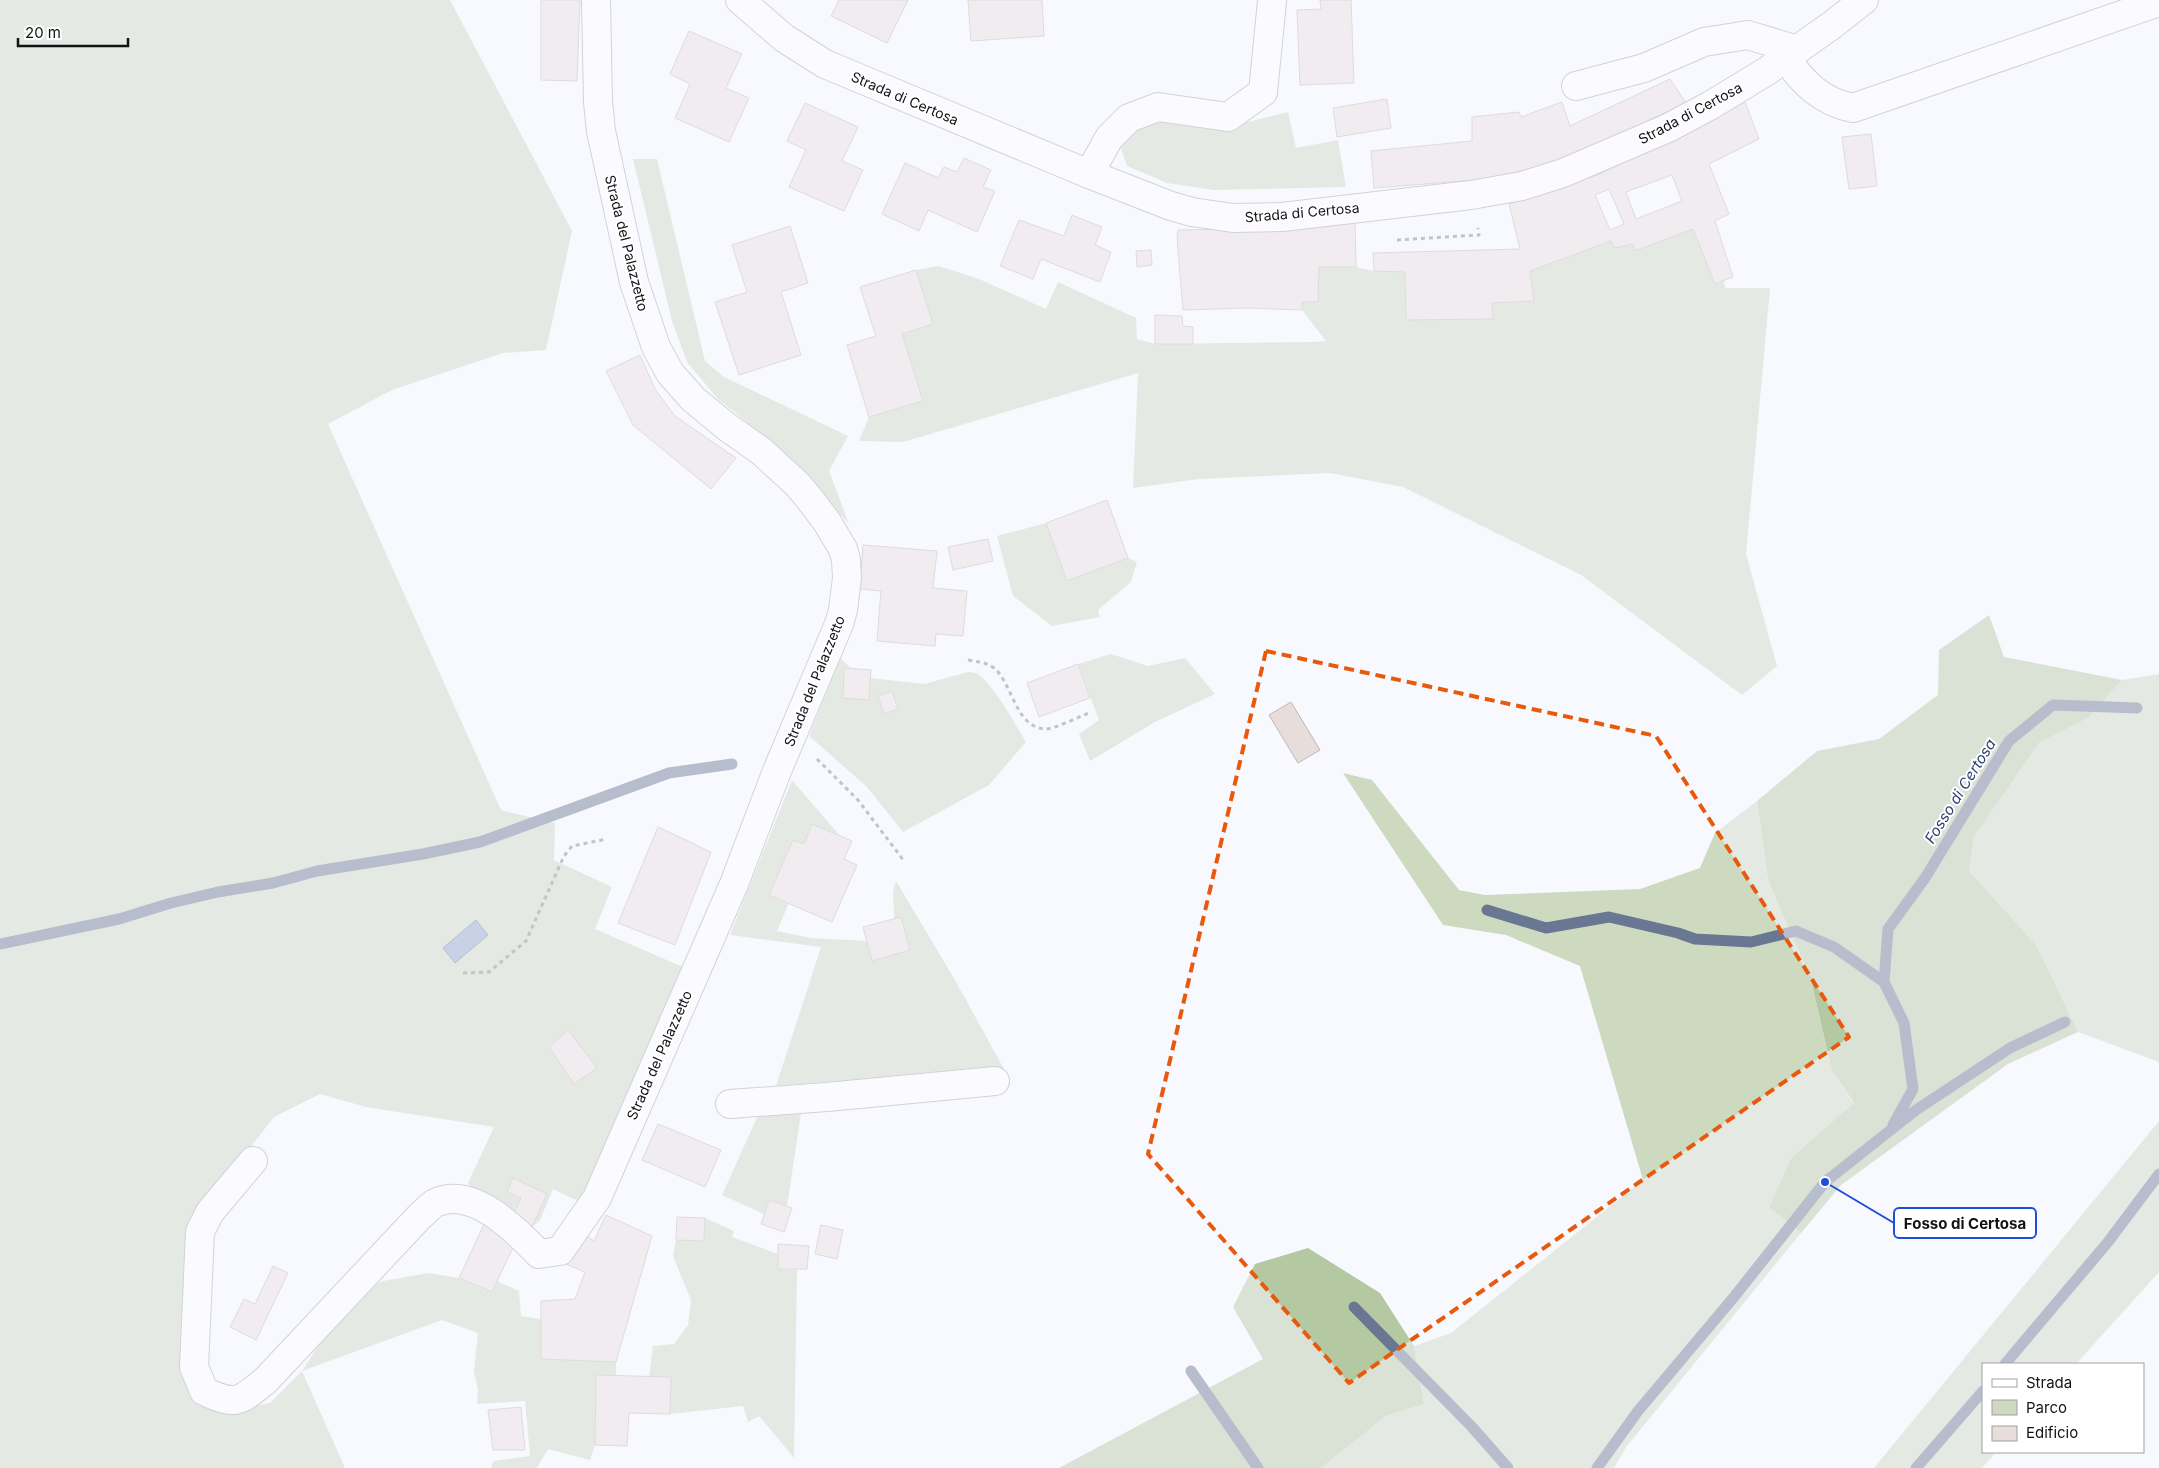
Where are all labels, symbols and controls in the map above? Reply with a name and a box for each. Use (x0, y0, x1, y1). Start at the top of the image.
scale bar (18, 15, 128, 47)
text: 20 m (25, 23, 61, 42)
street label: Strada di Certosa (849, 68, 961, 128)
street label: Strada di Certosa (1635, 79, 1745, 147)
street label: Strada del Palazzetto (602, 173, 652, 313)
street label: Strada di Certosa (1244, 199, 1360, 225)
street label: Strada del Palazzetto (780, 613, 848, 749)
water label: Fosso di Certosa (1920, 735, 2000, 847)
street label: Strada del Palazzetto (623, 988, 695, 1122)
callout: Fosso di Certosa (1894, 1208, 2036, 1238)
text: Fosso di Certosa (1904, 1214, 2026, 1233)
legend (1982, 1363, 2144, 1453)
text: Strada (2026, 1373, 2072, 1392)
text: Parco (2026, 1398, 2067, 1417)
text: Edificio (2026, 1423, 2078, 1442)

